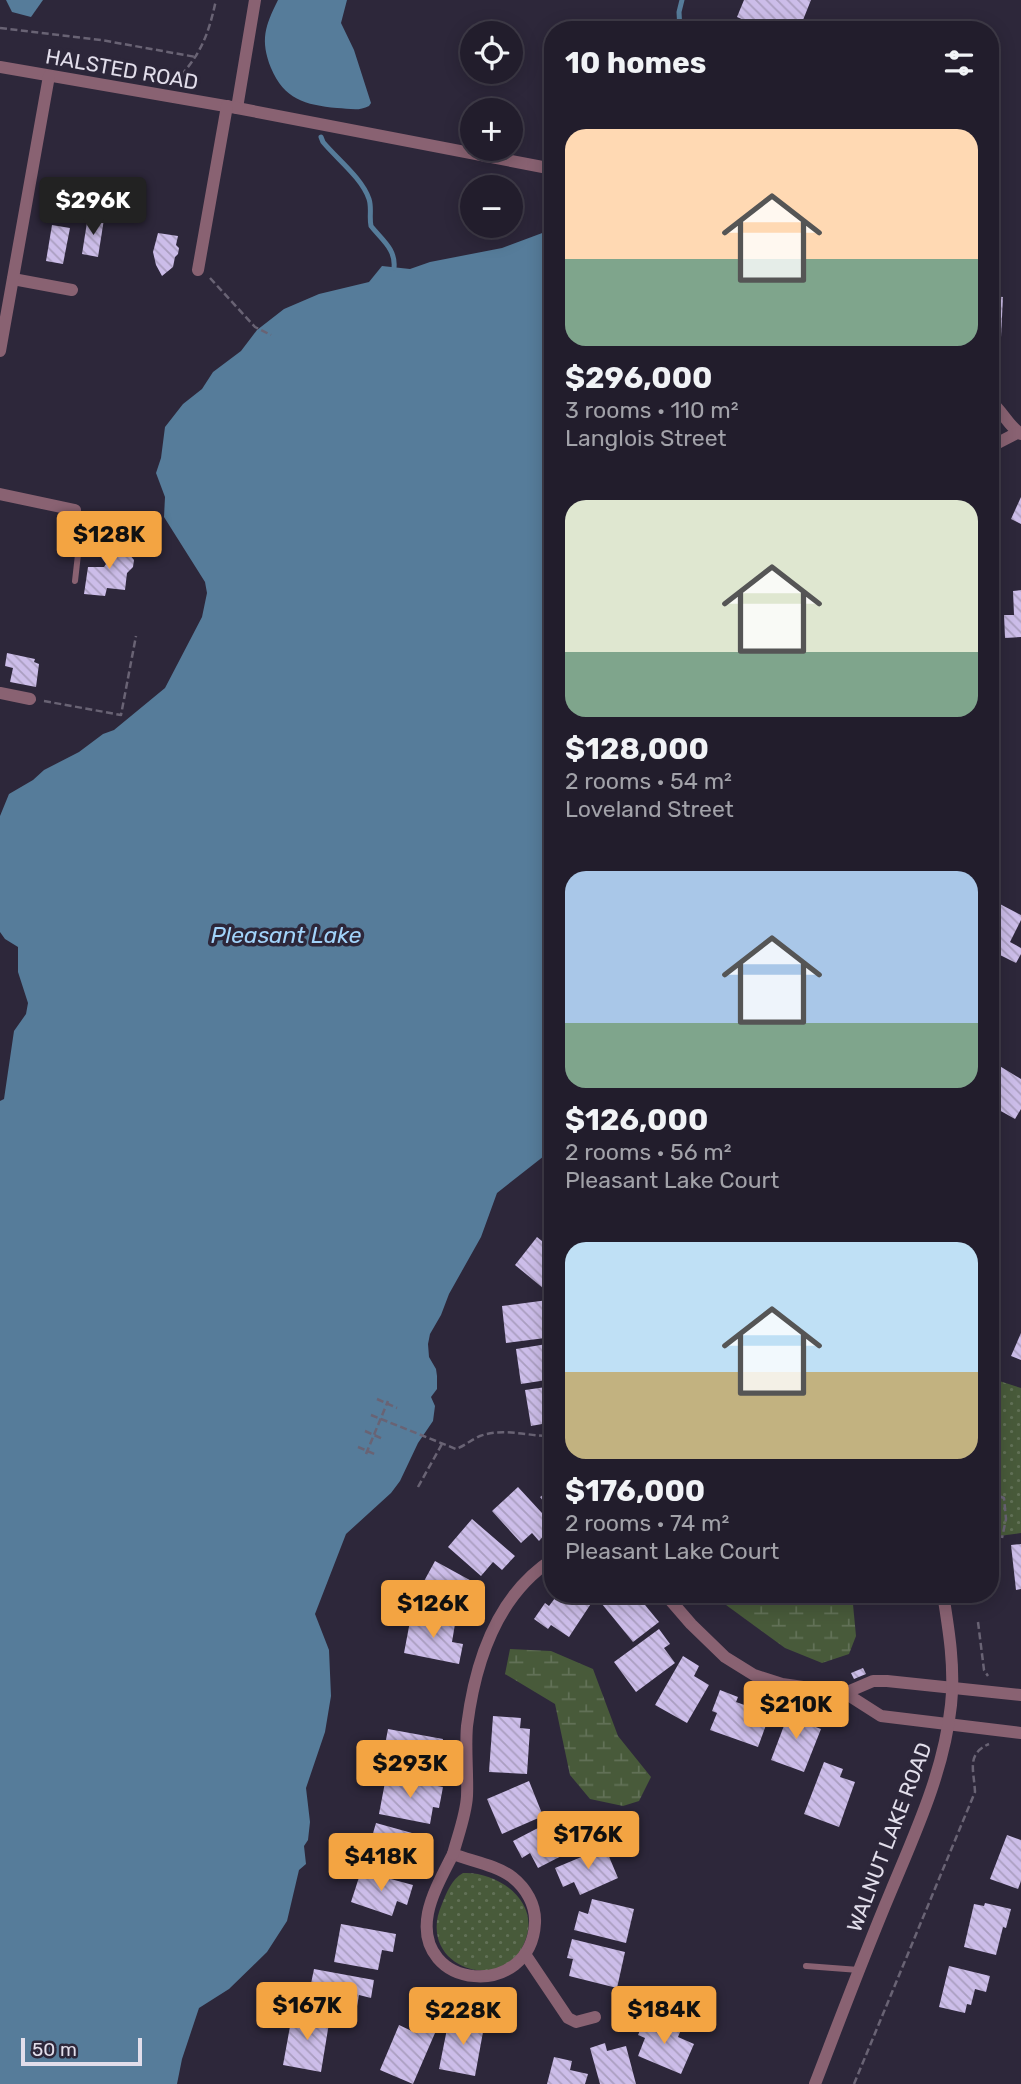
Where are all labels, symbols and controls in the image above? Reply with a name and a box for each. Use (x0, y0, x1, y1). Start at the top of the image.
map controls (460, 21, 523, 238)
button: locate (460, 21, 523, 84)
street label: HALSTED ROAD (44, 43, 200, 95)
icon: filters (940, 44, 978, 82)
text: 10 homes (565, 45, 706, 81)
button: + (460, 98, 523, 161)
button: − (460, 175, 523, 238)
icon: home (709, 175, 835, 301)
pin: $296K (44, 177, 142, 237)
text: $296K (55, 186, 131, 214)
text: $296,000 (565, 360, 713, 396)
text: 3 rooms · 110 m² (565, 396, 739, 424)
text: Langlois Street (565, 424, 727, 452)
pin: $128K (60, 512, 158, 571)
text: $128K (73, 520, 145, 548)
icon: home (709, 546, 835, 672)
text: $128,000 (565, 731, 709, 767)
text: 2 rooms · 54 m² (565, 767, 732, 795)
text: Loveland Street (565, 795, 734, 823)
icon: home (709, 917, 835, 1043)
water label: Pleasant Lake (211, 921, 361, 949)
text: $126,000 (565, 1102, 708, 1138)
text: 2 rooms · 56 m² (565, 1138, 732, 1166)
text: Pleasant Lake Court (565, 1166, 779, 1194)
icon: home (709, 1288, 835, 1414)
text: $176,000 (565, 1473, 705, 1509)
text: 2 rooms · 74 m² (565, 1509, 729, 1537)
text: Pleasant Lake Court (565, 1537, 779, 1565)
pin: $126K (384, 1580, 482, 1640)
text: $126K (397, 1589, 469, 1617)
pin: $210K (747, 1682, 845, 1741)
text: $210K (760, 1690, 832, 1718)
street label: WALNUT LAKE ROAD (841, 1739, 937, 1935)
pin: $293K (361, 1741, 459, 1800)
text: $293K (372, 1749, 448, 1777)
pin: $176K (539, 1812, 637, 1871)
text: $176K (553, 1820, 623, 1848)
pin: $418K (332, 1834, 430, 1893)
text: $418K (345, 1842, 417, 1870)
pin: $167K (258, 1982, 356, 2042)
pin: $184K (615, 1986, 713, 2046)
pin: $228K (414, 1988, 512, 2047)
text: $167K (272, 1991, 342, 2019)
text: $184K (627, 1995, 701, 2023)
text: $228K (425, 1996, 501, 2024)
scale bar (21, 2035, 142, 2067)
text: 50 m (32, 2038, 77, 2061)

